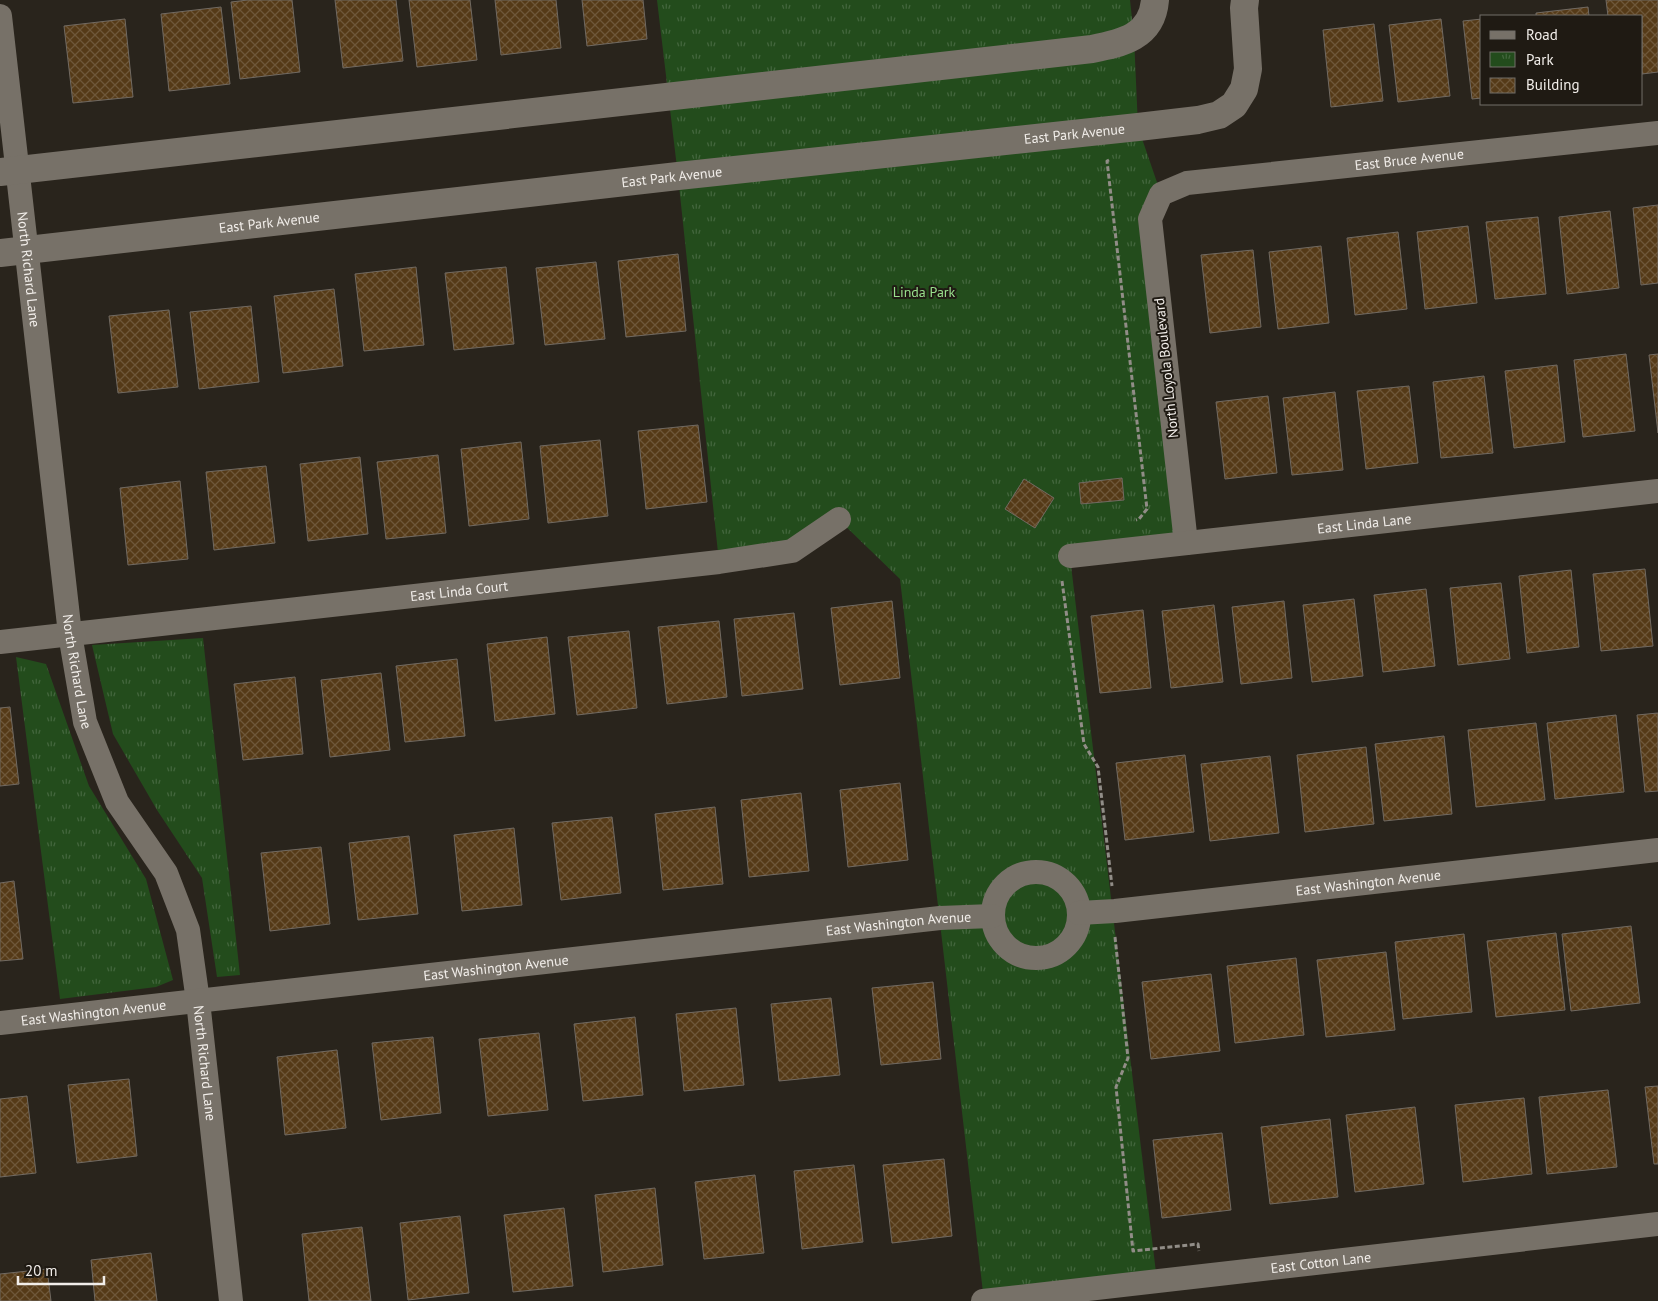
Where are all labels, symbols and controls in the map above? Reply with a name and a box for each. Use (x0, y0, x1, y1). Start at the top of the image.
legend (1480, 15, 1643, 105)
text: Road (1526, 25, 1558, 44)
text: Park (1526, 50, 1554, 69)
text: Building (1526, 75, 1580, 94)
street label: East Park Avenue (1023, 119, 1126, 148)
street label: East Bruce Avenue (1354, 145, 1465, 174)
street label: East Park Avenue (620, 162, 723, 191)
street label: East Park Avenue (218, 208, 321, 237)
street label: North Richard Lane (13, 211, 44, 328)
park label: Linda Park (893, 283, 956, 301)
street label: North Loyola Boulevard (1150, 297, 1182, 439)
street label: East Linda Lane (1316, 509, 1412, 538)
street label: East Linda Court (409, 577, 509, 605)
street label: North Richard Lane (59, 613, 96, 732)
street label: East Washington Avenue (1295, 865, 1442, 900)
street label: East Washington Avenue (825, 908, 971, 940)
street label: East Washington Avenue (422, 951, 569, 985)
street label: East Washington Avenue (20, 996, 167, 1030)
street label: North Richard Lane (190, 1004, 220, 1122)
street label: East Cotton Lane (1270, 1248, 1372, 1277)
scale bar (18, 1254, 104, 1286)
text: 20 m (25, 1261, 58, 1280)

